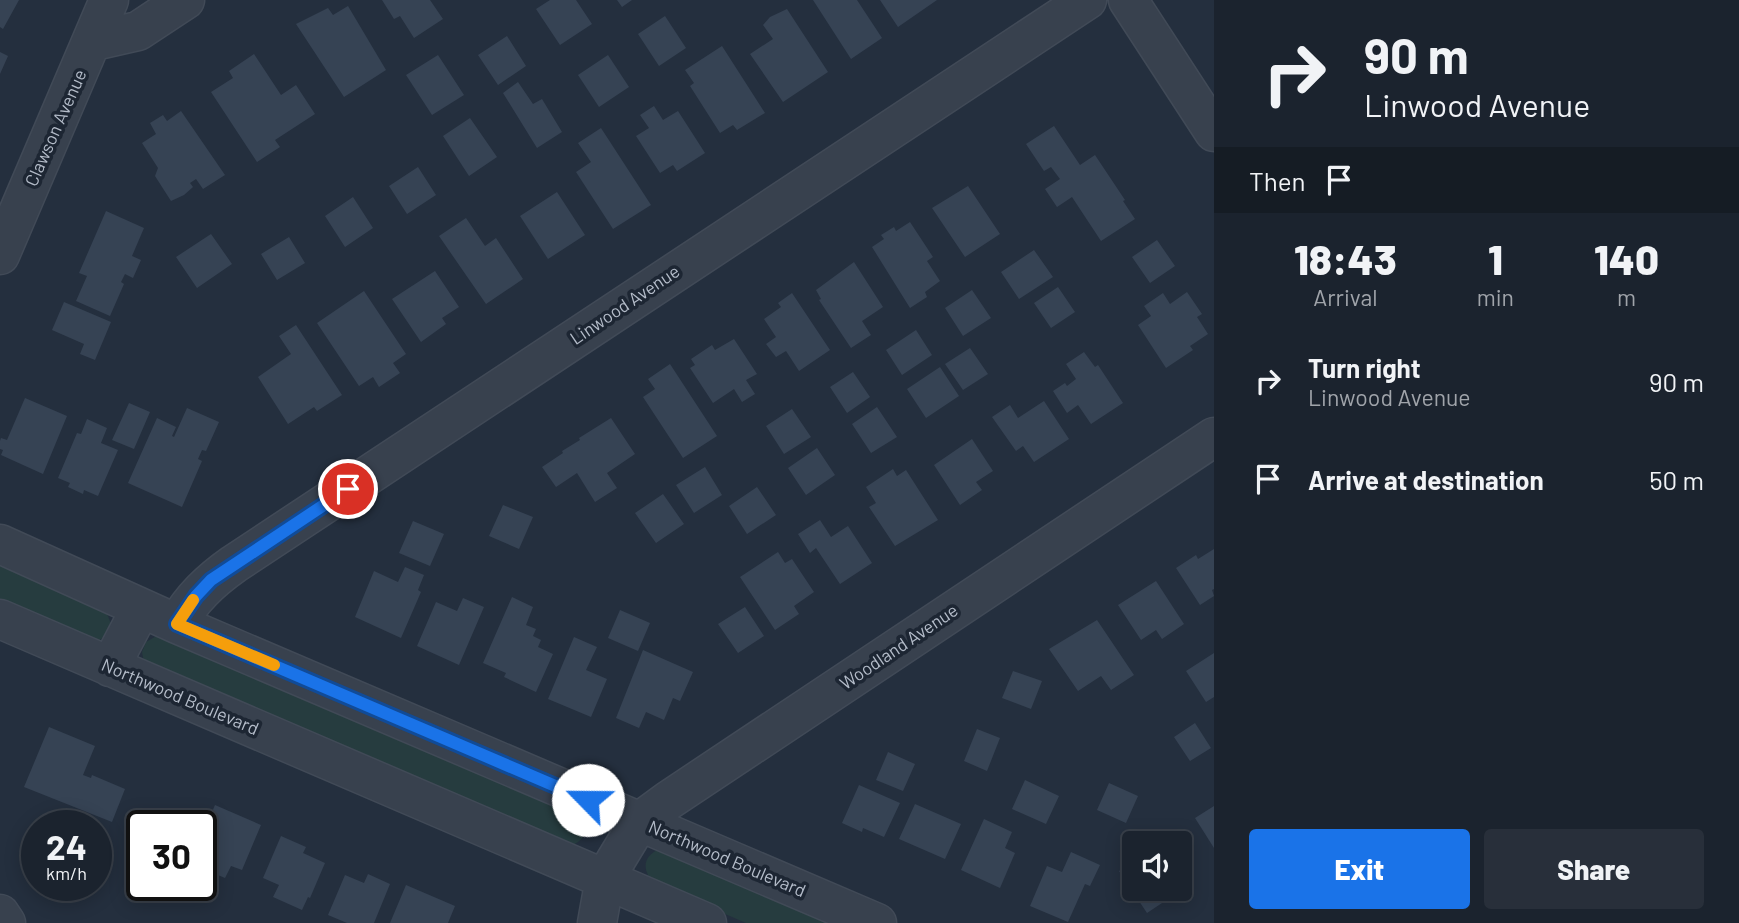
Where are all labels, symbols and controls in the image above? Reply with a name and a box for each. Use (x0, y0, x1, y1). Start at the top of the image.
text: 90 m (1364, 25, 1469, 84)
icon: right (1249, 28, 1340, 119)
street label: Clawson Avenue (20, 66, 91, 189)
text: Linwood Avenue (1364, 85, 1590, 123)
icon: arrive (1320, 161, 1358, 199)
text: Then (1249, 165, 1306, 196)
text: 18:43 (1294, 233, 1397, 283)
text: 1 (1488, 233, 1503, 283)
text: 140 (1594, 233, 1659, 283)
street label: Linwood Avenue (566, 259, 683, 349)
text: Arrival (1313, 283, 1378, 311)
text: min (1477, 283, 1514, 311)
text: m (1617, 283, 1636, 311)
text: Turn right (1308, 352, 1421, 383)
icon: right (1249, 362, 1287, 400)
text: 90 m (1649, 366, 1704, 397)
text: Linwood Avenue (1308, 383, 1471, 411)
pin (318, 459, 378, 519)
icon: arrive (1249, 460, 1287, 498)
text: Arrive at destination (1308, 464, 1544, 495)
text: 50 m (1649, 464, 1704, 495)
icon: arrive (329, 470, 367, 508)
street label: Woodland Avenue (835, 598, 962, 694)
street label: Northwood Boulevard (98, 653, 262, 739)
position arrow (551, 763, 625, 837)
speed limit sign: 30 (126, 810, 217, 901)
street label: Northwood Boulevard (645, 815, 809, 901)
text: 24 (46, 825, 87, 867)
button: Exit (1249, 829, 1470, 909)
button: Share (1484, 829, 1704, 909)
map controls (1122, 831, 1192, 901)
button: sound (1122, 831, 1192, 901)
text: km/h (46, 862, 87, 884)

